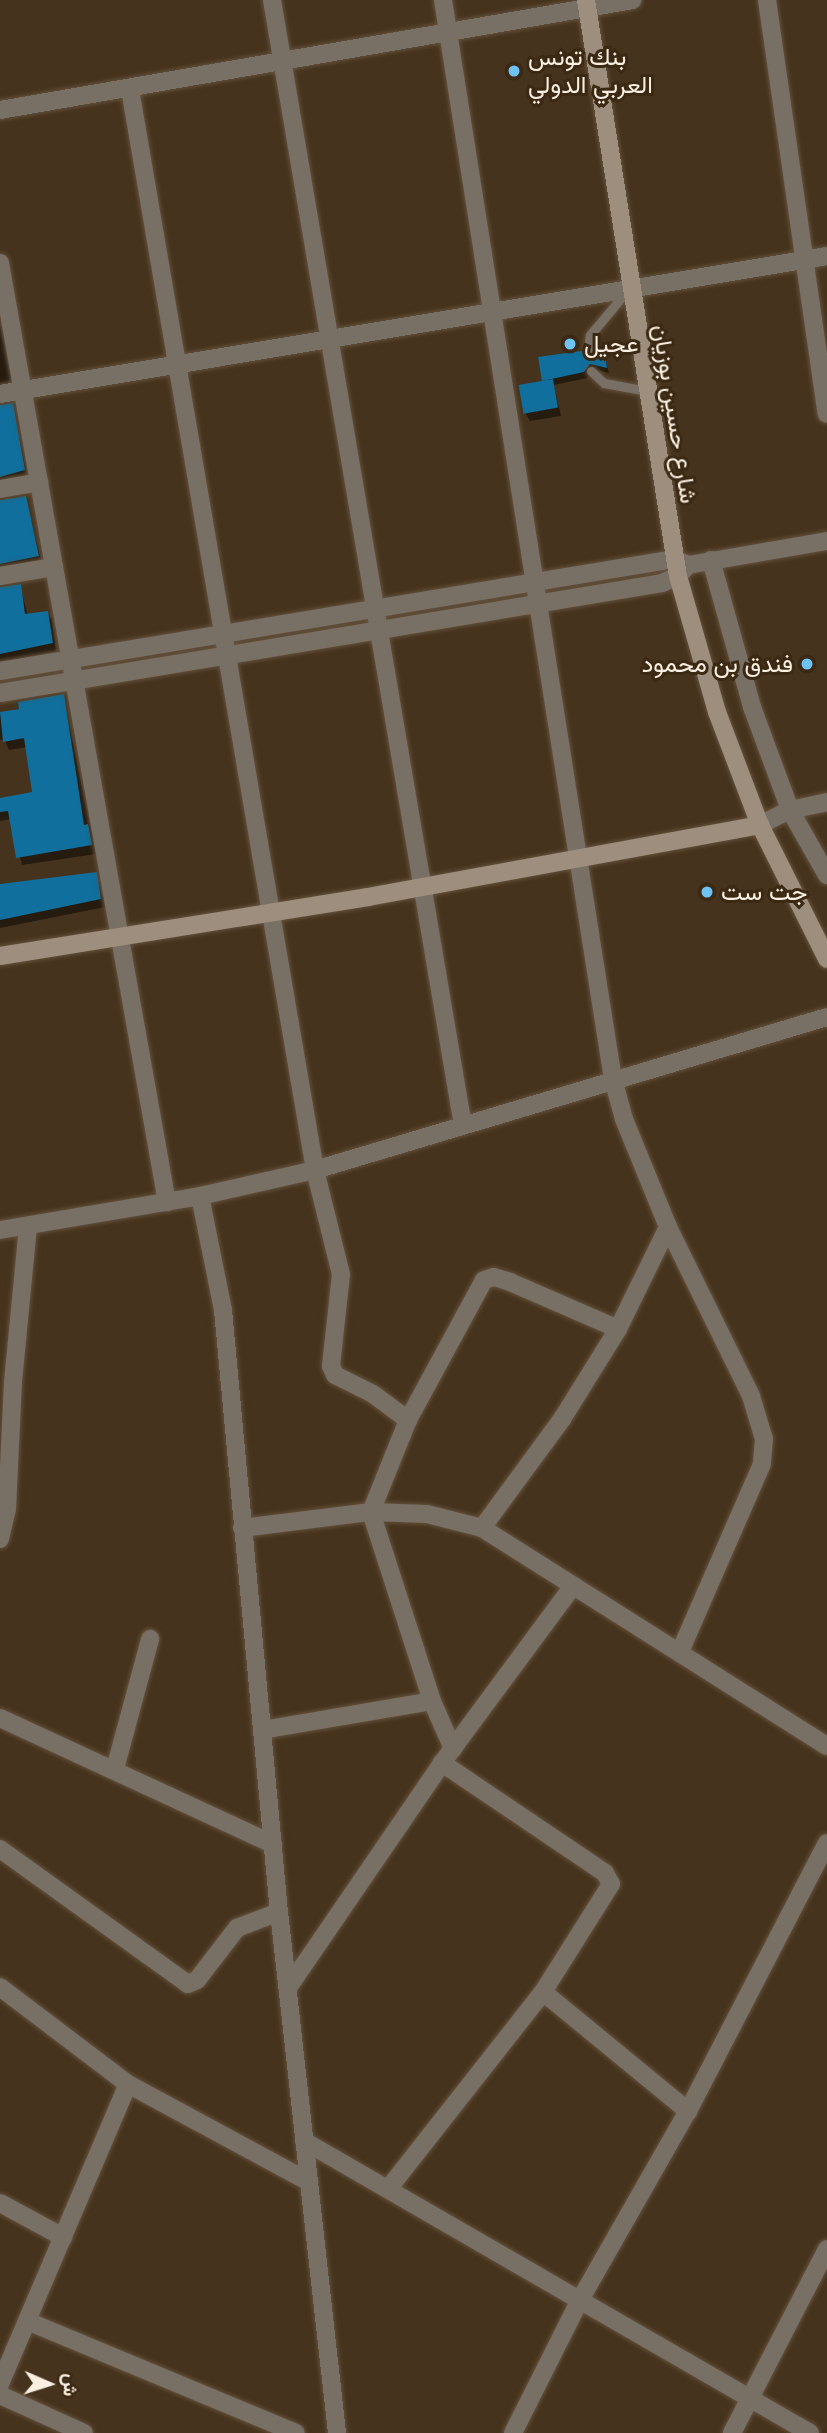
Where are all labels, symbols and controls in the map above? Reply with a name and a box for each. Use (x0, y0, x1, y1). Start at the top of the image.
place label: بنك تونس العربي الدولي (528, 43, 653, 99)
marker: بنك تونس العربي الدولي (506, 63, 522, 79)
street label: شارع حسين بوزيان (647, 322, 703, 506)
place label: عجيل (584, 330, 638, 358)
marker: عجيل (562, 336, 578, 352)
place label: فندق بن محمود (642, 650, 793, 678)
marker: فندق بن محمود (799, 656, 815, 672)
place label: جت ست (721, 878, 807, 906)
marker: جت ست (699, 884, 715, 900)
north arrow (14, 2349, 84, 2419)
text: ش (59, 2373, 82, 2397)

